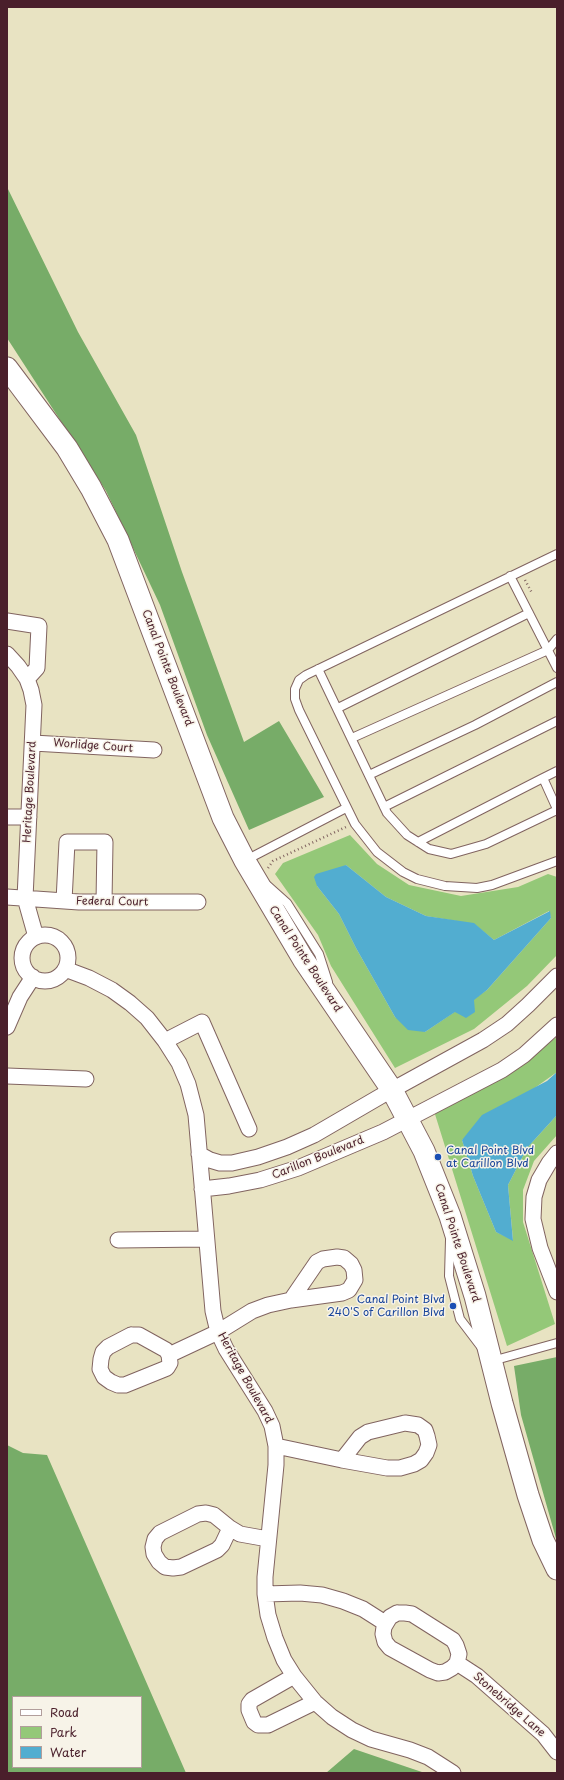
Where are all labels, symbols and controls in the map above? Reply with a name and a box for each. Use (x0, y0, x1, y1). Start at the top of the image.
street label: Canal Pointe Boulevard (139, 608, 195, 728)
street label: Worlidge Court (53, 737, 133, 755)
street label: Heritage Boulevard (21, 741, 39, 843)
street label: Federal Court (76, 895, 148, 909)
street label: Canal Pointe Boulevard (266, 903, 344, 1015)
street label: Carillon Boulevard (270, 1134, 366, 1182)
place label: Canal Point Blvd at Carillon Blvd (446, 1144, 534, 1170)
marker: Canal Point Blvd at Carillon Blvd (433, 1152, 443, 1162)
street label: Canal Pointe Boulevard (432, 1182, 482, 1304)
place label: Canal Point Blvd 240'S of Carillon Blvd (327, 1293, 445, 1319)
marker: Canal Point Blvd 240'S of Carillon Blvd (448, 1301, 458, 1311)
street label: Heritage Boulevard (215, 1330, 275, 1426)
street label: Stonebridge Lane (470, 1670, 548, 1740)
legend (12, 1696, 142, 1768)
text: Road (50, 1703, 79, 1721)
text: Park (50, 1723, 77, 1741)
text: Water (50, 1743, 86, 1761)

